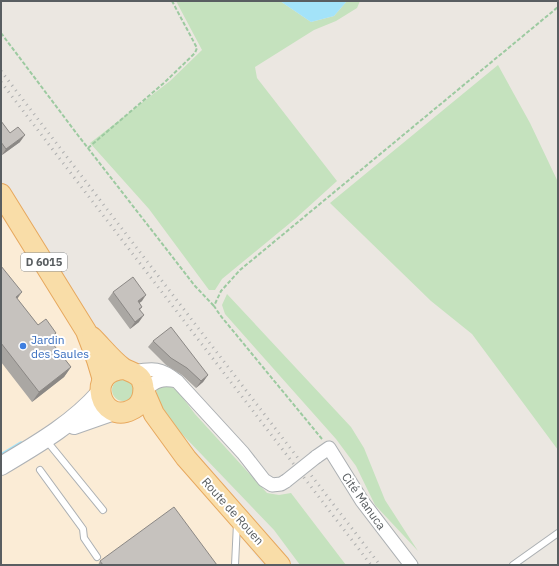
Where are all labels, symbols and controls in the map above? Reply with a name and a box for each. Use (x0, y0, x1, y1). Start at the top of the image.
road number: D 6015 (21, 253, 67, 271)
place label: Jardin des Saules (31, 332, 89, 361)
marker: Jardin des Saules (18, 341, 28, 351)
street label: Cité Manuca (339, 470, 389, 533)
street label: Route de Rouen (199, 474, 267, 548)

